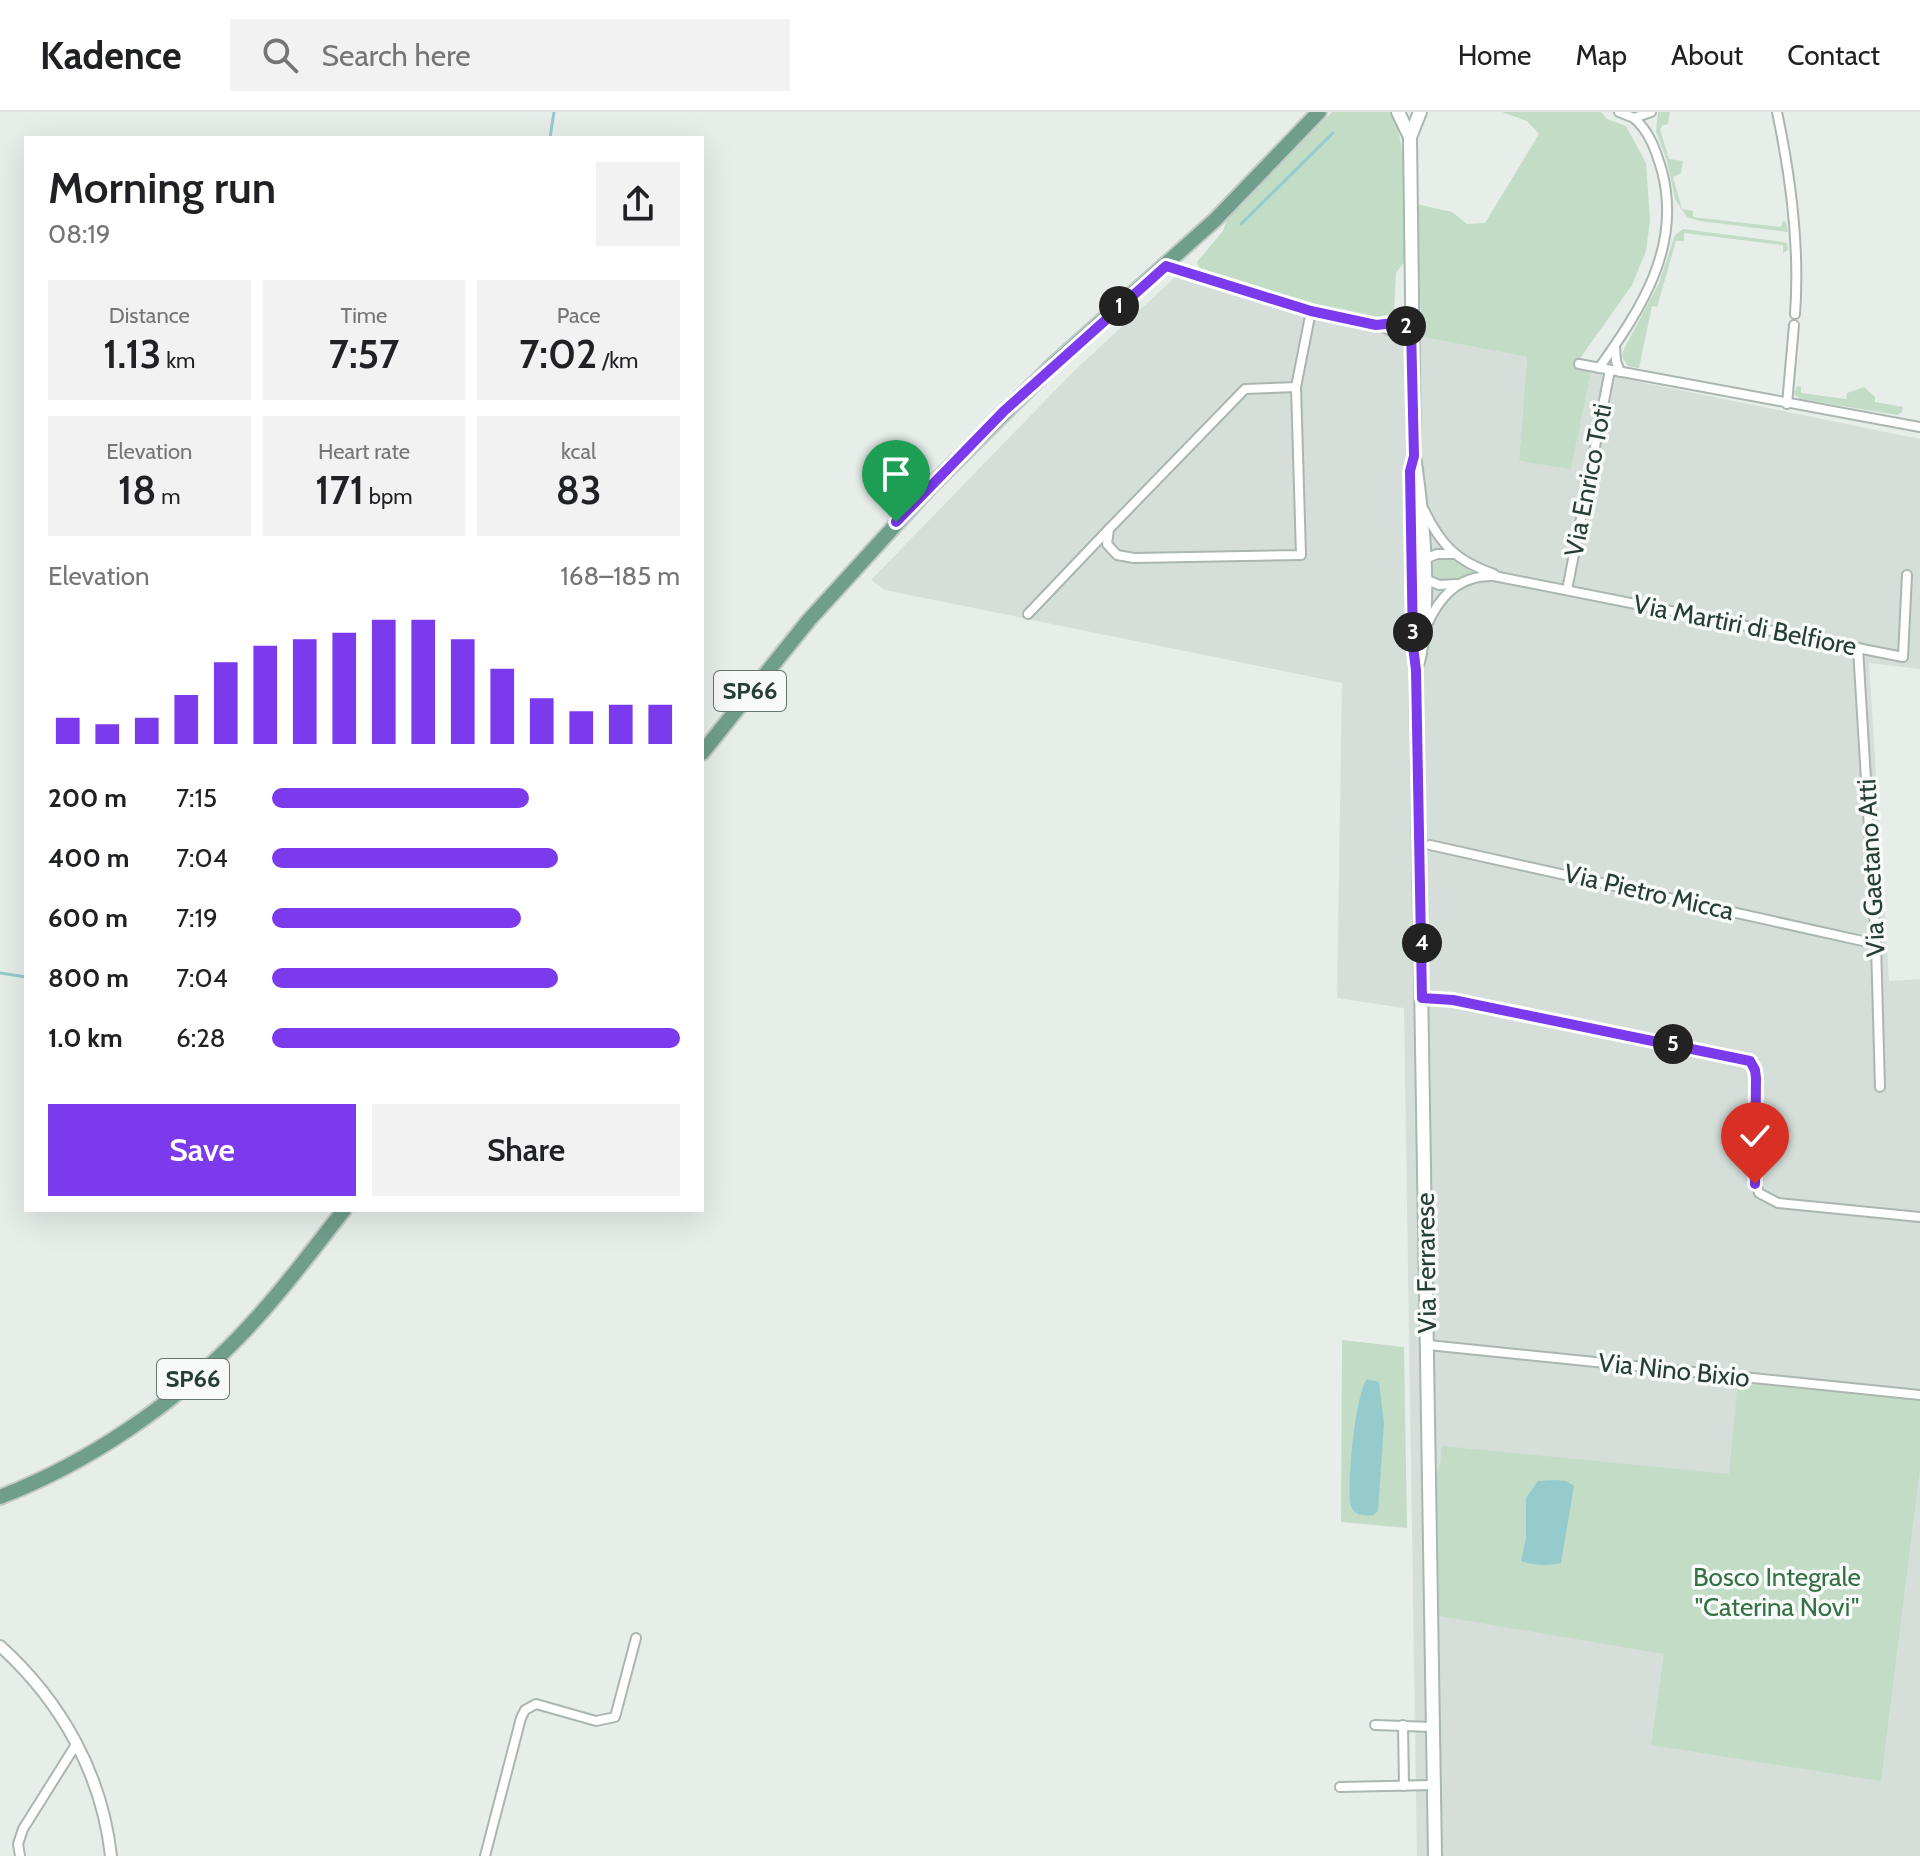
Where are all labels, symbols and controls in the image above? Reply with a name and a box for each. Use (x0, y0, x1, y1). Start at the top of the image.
search box (230, 19, 790, 91)
text: Kadence (40, 32, 182, 79)
icon: search (258, 33, 302, 77)
text: Search here (322, 37, 471, 74)
text: Home (1458, 38, 1531, 72)
text: Map (1575, 38, 1627, 72)
text: About (1671, 38, 1743, 72)
text: Contact (1787, 38, 1880, 72)
text: Morning run (48, 161, 276, 214)
button: share (596, 162, 680, 246)
text: 08:19 (48, 218, 111, 250)
pin: 1 (1099, 286, 1139, 326)
text: 1 (1115, 292, 1123, 319)
text: Distance (109, 302, 190, 329)
text: Time (341, 302, 387, 329)
text: Pace (557, 302, 601, 329)
pin: 2 (1386, 306, 1426, 346)
text: 2 (1400, 312, 1412, 339)
text: 1.13 (103, 329, 161, 378)
text: 7:57 (329, 329, 399, 378)
text: 7:02 (519, 329, 597, 378)
text: km (161, 347, 195, 374)
text: /km (597, 347, 638, 374)
street label: Via Enrico Toti (1557, 401, 1619, 559)
text: Elevation (106, 438, 192, 465)
text: Heart rate (318, 438, 410, 465)
text: kcal (561, 438, 596, 465)
pin (862, 440, 930, 522)
icon: arrive (874, 452, 918, 496)
text: 18 (118, 465, 156, 514)
text: 171 (315, 465, 364, 514)
text: 83 (556, 465, 602, 514)
text: m (156, 483, 181, 510)
text: bpm (364, 483, 413, 510)
text: Elevation (48, 560, 150, 592)
text: 168–185 m (560, 560, 680, 592)
street label: Via Martiri di Belfiore (1631, 588, 1859, 662)
pin: 3 (1393, 612, 1433, 652)
text: 3 (1407, 618, 1419, 645)
road number: SP66 (714, 671, 786, 711)
street label: Via Gaetano Atti (1850, 778, 1892, 958)
text: 200 m (48, 782, 127, 814)
text: 7:15 (176, 782, 217, 814)
text: 400 m (48, 842, 129, 874)
text: 7:04 (176, 842, 228, 874)
street label: Via Pietro Micca (1561, 857, 1738, 927)
text: 600 m (48, 902, 128, 934)
text: 7:19 (176, 902, 218, 934)
pin: 4 (1402, 923, 1442, 963)
text: 4 (1415, 929, 1429, 956)
text: 800 m (48, 962, 129, 994)
text: 7:04 (176, 962, 228, 994)
text: 1.0 km (48, 1022, 123, 1054)
text: 6:28 (176, 1022, 226, 1054)
pin: 5 (1653, 1024, 1693, 1064)
text: 5 (1667, 1030, 1679, 1057)
pin (1721, 1102, 1789, 1184)
button: Save (48, 1104, 356, 1196)
button: Share (372, 1104, 680, 1196)
icon: check (1733, 1114, 1777, 1158)
street label: Via Ferrarese (1409, 1192, 1443, 1334)
street label: Via Nino Bixio (1597, 1346, 1751, 1394)
road number: SP66 (157, 1359, 229, 1399)
park label: Bosco Integrale "Caterina Novi" (1693, 1561, 1861, 1623)

